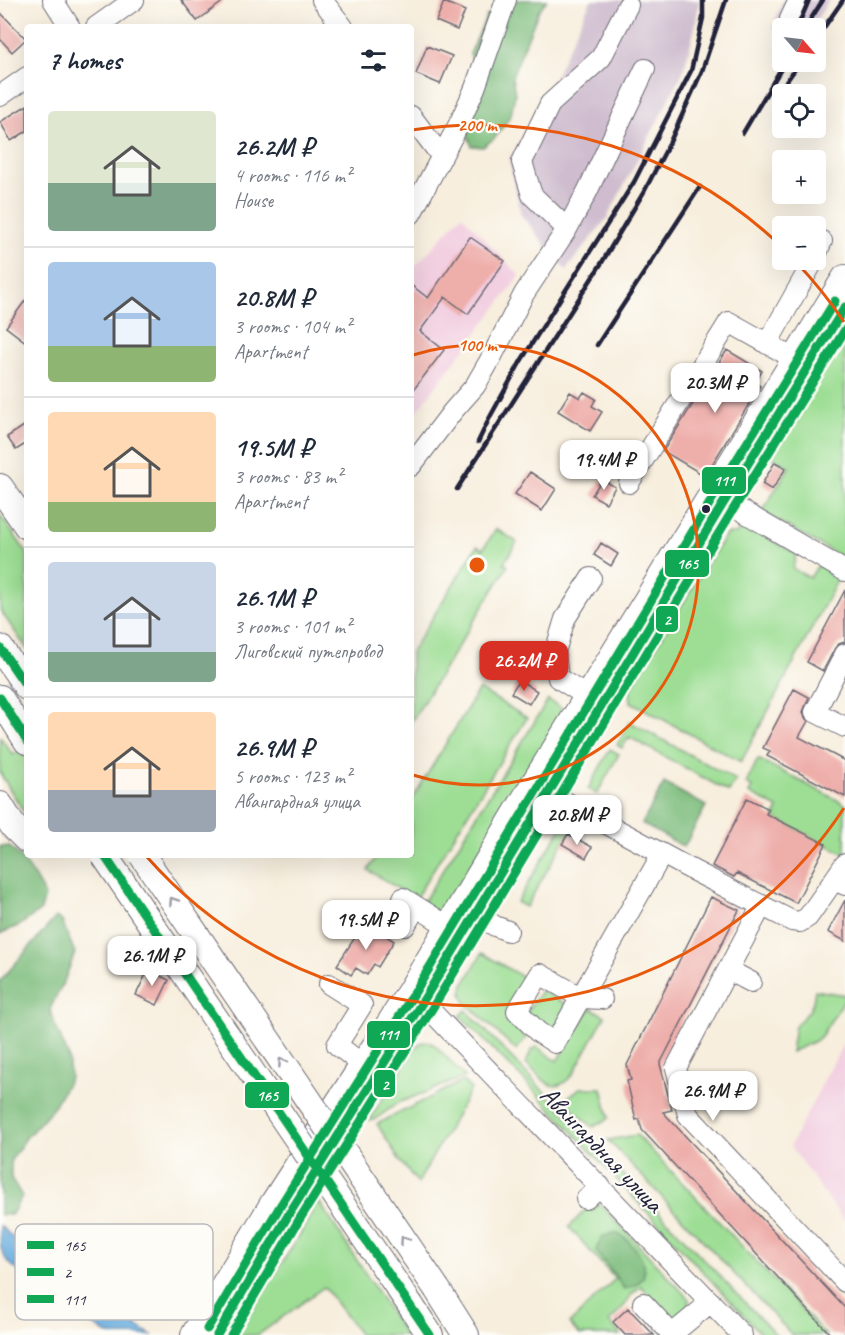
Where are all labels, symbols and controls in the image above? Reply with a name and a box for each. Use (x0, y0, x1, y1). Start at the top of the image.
north arrow (772, 18, 826, 72)
map controls (772, 18, 826, 270)
text: 7 homes (48, 44, 121, 77)
icon: filters (357, 44, 390, 77)
button: locate (772, 84, 826, 138)
text: 200 m (458, 114, 498, 136)
text: 26.2M ₽ (234, 130, 313, 163)
icon: home (96, 135, 168, 207)
button: + (772, 150, 826, 204)
text: 4 rooms · 116 m² (234, 163, 351, 188)
text: House (234, 188, 273, 213)
button: − (772, 216, 826, 270)
text: 20.8M ₽ (234, 281, 313, 314)
icon: home (96, 286, 168, 358)
text: 3 rooms · 104 m² (234, 314, 351, 339)
text: 100 m (458, 334, 498, 356)
text: Apartment (234, 339, 307, 364)
pin: 20.3M ₽ (660, 363, 770, 414)
text: 20.3M ₽ (685, 370, 745, 395)
text: 19.5M ₽ (234, 431, 312, 464)
icon: home (96, 436, 168, 508)
pin: 19.4M ₽ (549, 440, 659, 491)
text: 19.4M ₽ (574, 447, 634, 472)
text: 3 rooms · 83 m² (234, 464, 342, 489)
line badge: 111 (701, 466, 747, 495)
text: 111 (713, 471, 737, 491)
text: Apartment (234, 489, 307, 514)
unlabelled marker (700, 503, 712, 515)
line badge: 165 (664, 549, 710, 578)
text: 165 (676, 554, 700, 574)
centre of rings (467, 555, 487, 575)
text: 26.1M ₽ (234, 581, 313, 614)
icon: home (96, 586, 168, 658)
line badge: 2 (655, 605, 679, 633)
text: 2 (663, 610, 672, 630)
text: 3 rooms · 101 m² (234, 614, 351, 639)
text: Лиговский путепровод (234, 639, 381, 664)
pin: 26.2M ₽ (469, 641, 579, 692)
text: 26.2M ₽ (493, 648, 555, 673)
text: 26.9M ₽ (234, 731, 313, 764)
icon: home (96, 736, 168, 808)
text: 5 rooms · 123 m² (234, 764, 351, 789)
text: Авангардная улица (234, 789, 360, 814)
pin: 20.8M ₽ (522, 795, 632, 846)
text: 20.8M ₽ (547, 802, 607, 827)
one-way arrow (169, 896, 180, 907)
pin: 19.5M ₽ (311, 900, 421, 951)
text: 19.5M ₽ (336, 907, 396, 932)
pin: 26.1M ₽ (97, 936, 207, 987)
text: 26.1M ₽ (121, 943, 183, 968)
line badge: 111 (366, 1020, 411, 1049)
text: 111 (377, 1025, 401, 1045)
one-way arrow (278, 1058, 290, 1068)
line badge: 2 (373, 1069, 396, 1098)
pin: 26.9M ₽ (658, 1071, 768, 1122)
text: 2 (381, 1075, 390, 1095)
text: 26.9M ₽ (683, 1078, 743, 1103)
street label: Авангардная улица (533, 1079, 672, 1221)
line badge: 165 (244, 1081, 290, 1109)
text: 165 (256, 1086, 280, 1106)
legend (15, 1224, 213, 1320)
text: 165 (64, 1236, 86, 1256)
one-way arrow (400, 1236, 411, 1247)
text: 2 (64, 1263, 73, 1283)
text: 111 (64, 1290, 86, 1310)

